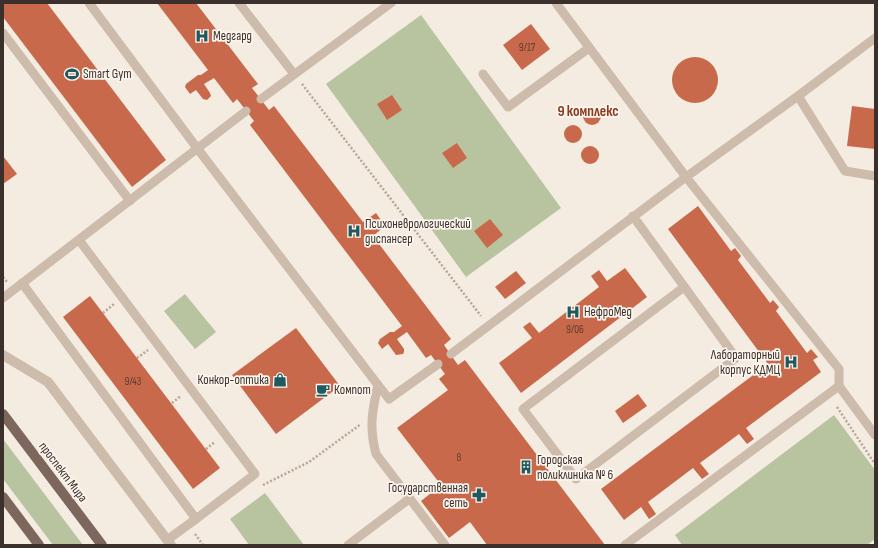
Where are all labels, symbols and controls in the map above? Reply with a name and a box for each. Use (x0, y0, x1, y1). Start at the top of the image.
hospital icon: Медгард (194, 28, 210, 44)
place label: Медгард (213, 28, 252, 44)
house number: 9/17 (519, 41, 536, 54)
sports icon: Smart Gym (64, 66, 80, 82)
place label: Smart Gym (83, 66, 132, 82)
district label: 9 комплекс (557, 102, 619, 121)
place label: Психоневрологический диспансер (365, 216, 471, 247)
hospital icon: Психоневрологический диспансер (346, 223, 362, 239)
hospital icon: НефроМед (565, 304, 581, 320)
place label: НефроМед (584, 304, 632, 320)
house number: 9/06 (566, 323, 584, 336)
place label: Лабораторный корпус КДМЦ (710, 347, 780, 378)
hospital icon: Лабораторный корпус КДМЦ (783, 354, 799, 370)
place label: Конкор-оптика (198, 372, 269, 388)
shop icon: Конкор-оптика (272, 372, 288, 388)
house number: 9/43 (125, 375, 142, 388)
cafe icon: Компот (315, 382, 331, 398)
place label: Компот (334, 382, 371, 398)
street label: проспект Мира (35, 439, 91, 505)
house number: 8 (457, 451, 462, 464)
place label: Городская поликлиника № 6 (537, 452, 613, 483)
building icon: Городская поликлиника № 6 (518, 459, 534, 475)
place label: Государственная сеть (388, 480, 468, 511)
pharmacy icon: Государственная сеть (471, 487, 487, 503)

